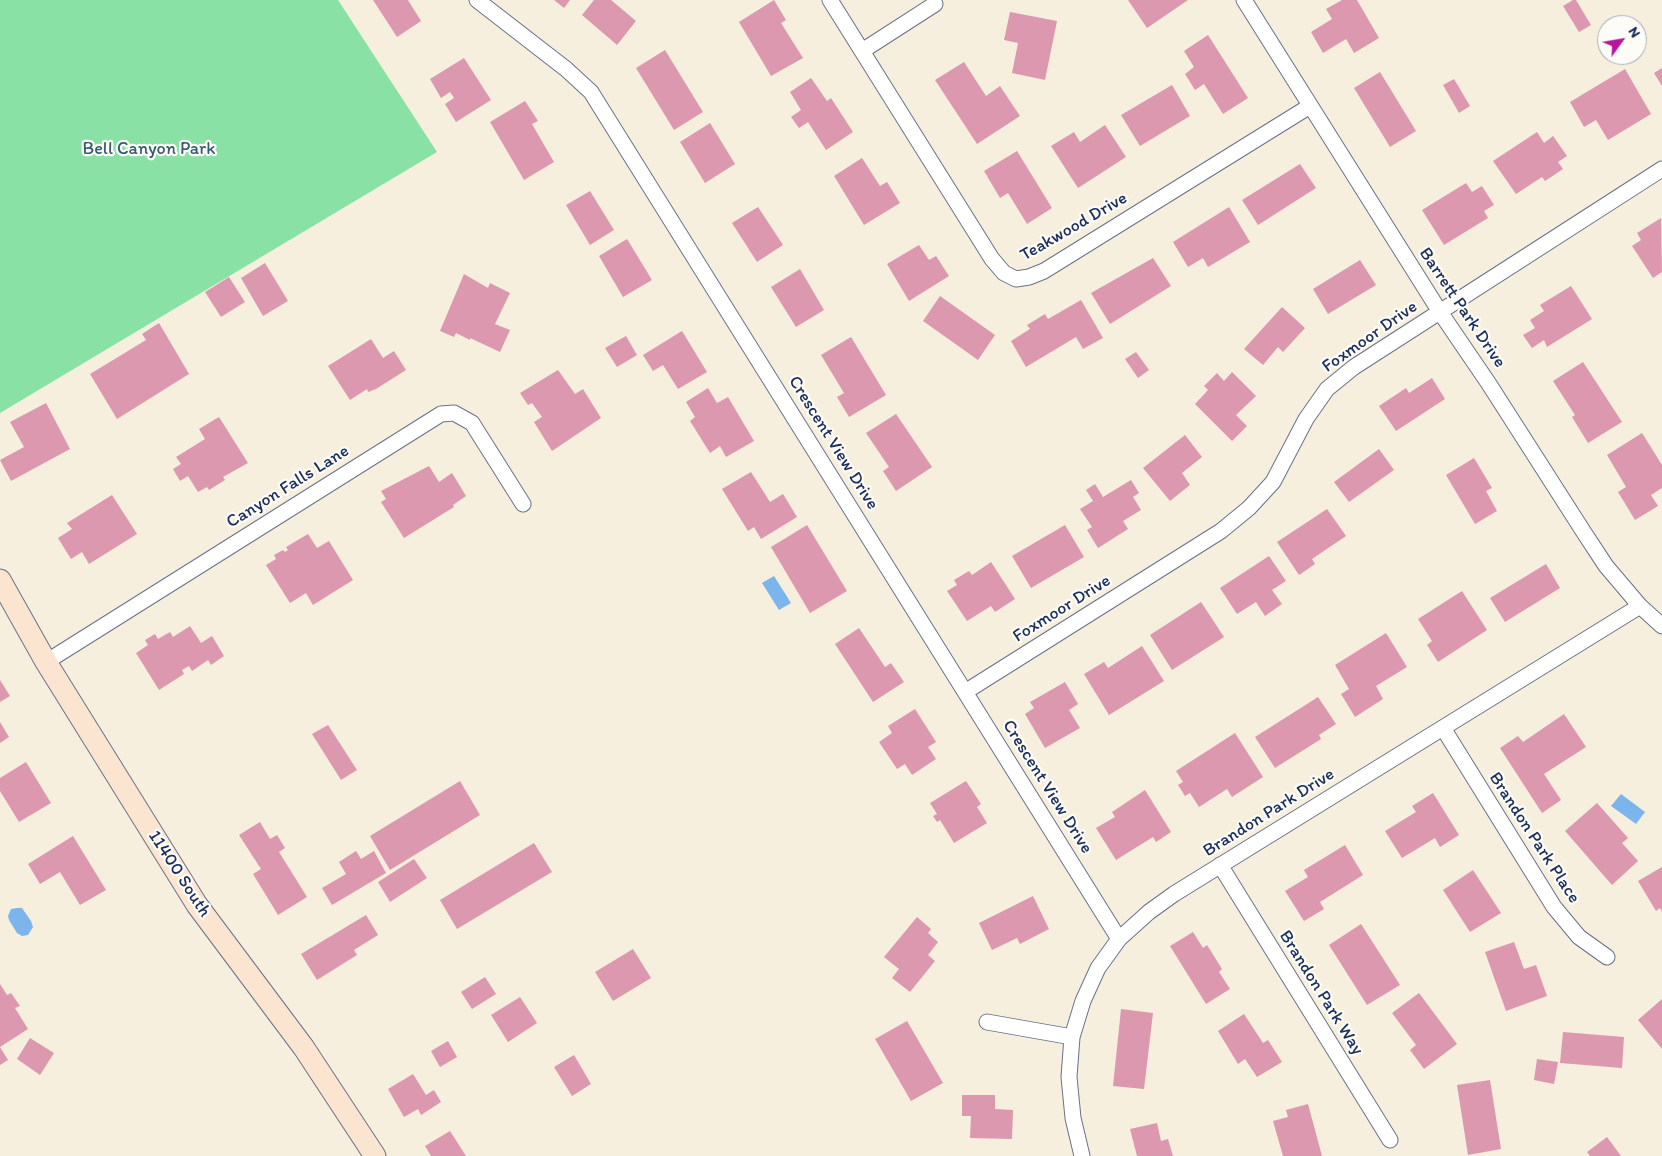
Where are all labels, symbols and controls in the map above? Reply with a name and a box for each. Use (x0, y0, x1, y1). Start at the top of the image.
north arrow (1597, 15, 1647, 65)
text: N (1625, 24, 1644, 41)
park label: Bell Canyon Park (83, 138, 215, 160)
street label: Teakwood Drive (1017, 188, 1131, 266)
street label: Barrett Park Drive (1414, 244, 1510, 372)
street label: Foxmoor Drive (1318, 296, 1422, 378)
street label: Crescent View Drive (783, 372, 883, 514)
street label: Canyon Falls Lane (223, 441, 353, 533)
street label: Foxmoor Drive (1009, 570, 1115, 648)
street label: Crescent View Drive (997, 716, 1097, 858)
street label: Brandon Park Drive (1199, 764, 1339, 862)
street label: Brandon Park Place (1484, 768, 1584, 908)
street label: 11400 South (143, 827, 215, 921)
street label: Brandon Park Way (1274, 927, 1368, 1059)

